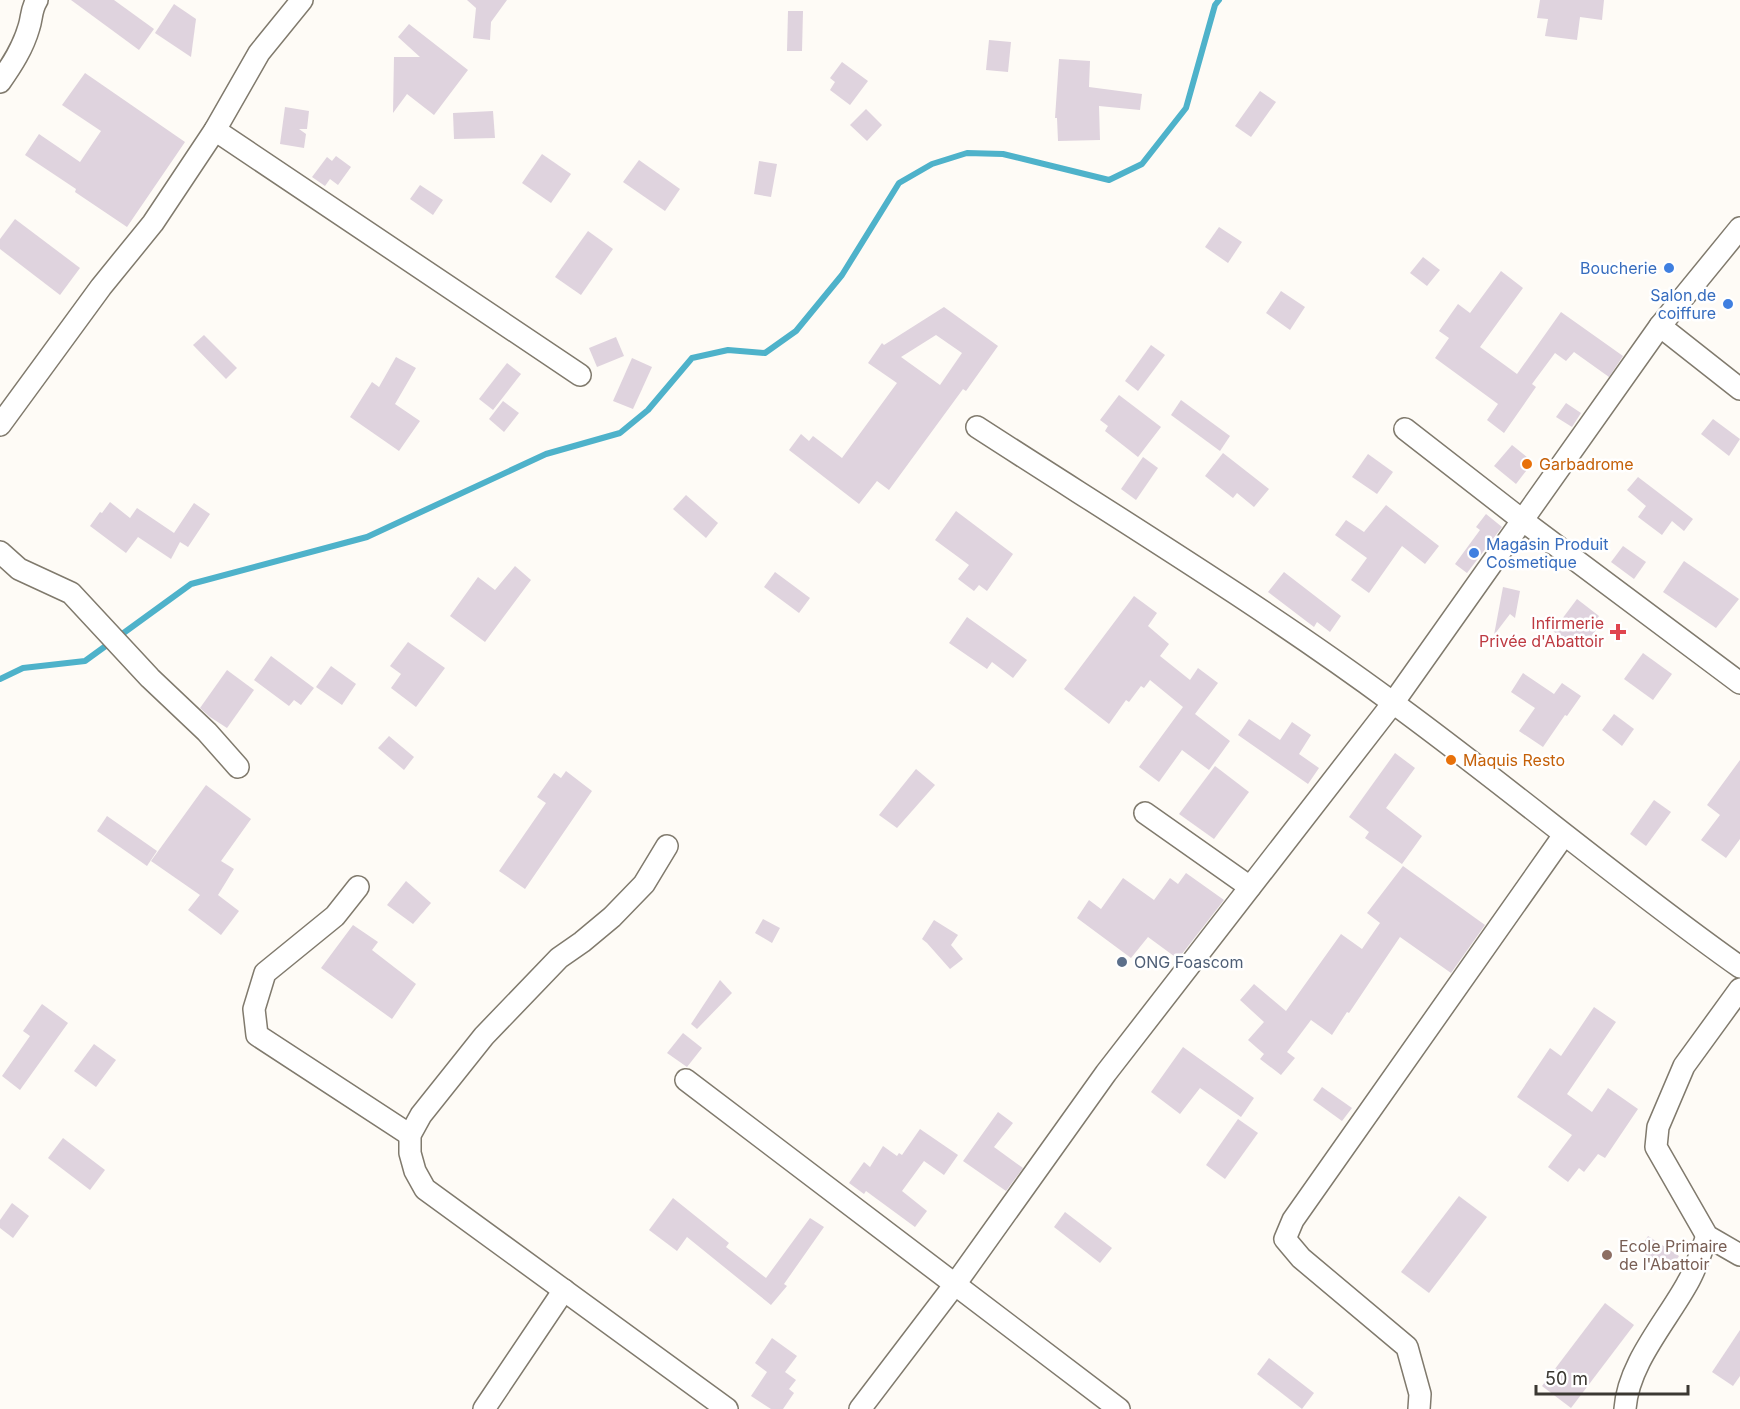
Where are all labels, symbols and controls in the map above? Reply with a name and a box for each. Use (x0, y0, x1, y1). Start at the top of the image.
place label: Boucherie (1580, 258, 1657, 278)
marker: Boucherie (1662, 261, 1676, 275)
place label: Salon de coiffure (1650, 285, 1716, 323)
marker: Salon de coiffure (1721, 297, 1735, 311)
place label: Garbadrome (1539, 454, 1634, 474)
marker: Garbadrome (1520, 457, 1534, 471)
place label: Magasin Produit Cosmetique (1486, 534, 1608, 572)
marker: Magasin Produit Cosmetique (1467, 546, 1481, 560)
place label: Infirmerie Privée d'Abattoir (1479, 613, 1604, 651)
marker: Infirmerie Privée d'Abattoir (1609, 623, 1627, 641)
place label: Maquis Resto (1463, 750, 1565, 770)
marker: Maquis Resto (1444, 753, 1458, 767)
place label: ONG Foascom (1134, 952, 1243, 972)
marker: ONG Foascom (1115, 955, 1129, 969)
place label: Ecole Primaire de l'Abattoir (1619, 1236, 1727, 1274)
marker: Ecole Primaire de l'Abattoir (1600, 1248, 1614, 1262)
scale bar (1536, 1358, 1688, 1396)
text: 50 m (1545, 1368, 1588, 1389)

